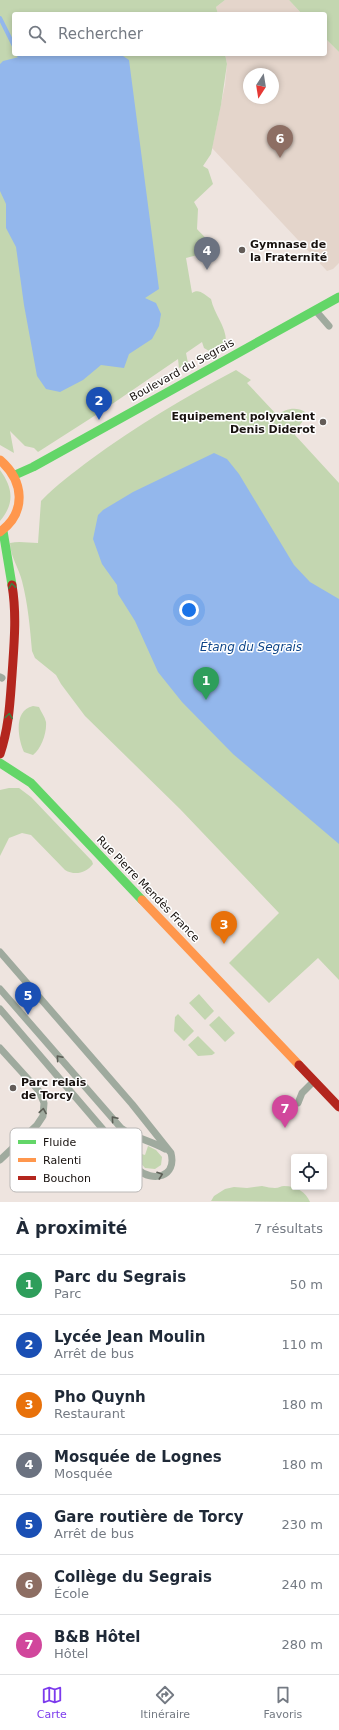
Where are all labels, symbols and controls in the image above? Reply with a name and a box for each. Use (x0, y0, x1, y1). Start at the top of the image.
search box (12, 12, 327, 56)
icon: search (26, 23, 48, 45)
text: Rechercher (58, 25, 143, 43)
north arrow (243, 68, 279, 104)
pin: 6 (267, 125, 293, 158)
pin: 4 (194, 237, 220, 270)
place label: Gymnase de la Fraternité (250, 238, 327, 264)
marker: Gymnase de la Fraternité (237, 245, 247, 255)
street label: Boulevard du Segrais (128, 336, 237, 404)
pin: 2 (86, 387, 112, 420)
place label: Equipement polyvalent Denis Diderot (172, 410, 315, 436)
marker: Equipement polyvalent Denis Diderot (318, 417, 328, 427)
one-way arrow (8, 583, 17, 590)
your location (179, 600, 199, 620)
water label: Étang du Segrais (200, 639, 302, 654)
pin: 1 (193, 667, 219, 700)
one-way arrow (4, 713, 13, 719)
street label: Rue Pierre Mendès France (94, 833, 202, 945)
pin: 3 (211, 911, 237, 944)
pin: 5 (15, 982, 41, 1015)
one-way arrow (57, 1056, 64, 1063)
place label: Parc relais de Torcy (21, 1076, 87, 1102)
marker: Parc relais de Torcy (8, 1083, 18, 1093)
pin: 7 (272, 1095, 298, 1128)
one-way arrow (38, 1107, 47, 1114)
one-way arrow (111, 1117, 118, 1124)
legend (10, 1128, 142, 1192)
text: Fluide (43, 1136, 76, 1149)
text: Ralenti (43, 1154, 81, 1167)
map controls (291, 1154, 327, 1190)
button: locate (291, 1154, 327, 1190)
one-way arrow (157, 1171, 164, 1180)
text: Bouchon (43, 1172, 91, 1185)
text: À proximité (16, 1218, 127, 1238)
text: 7 résultats (254, 1221, 323, 1236)
text: Parc du Segrais (54, 1268, 186, 1286)
text: 1 (24, 1277, 34, 1292)
text: 50 m (290, 1277, 323, 1292)
text: Parc (54, 1286, 81, 1301)
text: Lycée Jean Moulin (54, 1328, 205, 1346)
text: 2 (24, 1337, 34, 1352)
text: 110 m (281, 1337, 323, 1352)
text: Arrêt de bus (54, 1346, 134, 1361)
text: Pho Quynh (54, 1388, 146, 1406)
text: 3 (24, 1397, 34, 1412)
text: 180 m (281, 1397, 323, 1412)
text: Restaurant (54, 1406, 125, 1421)
text: Mosquée de Lognes (54, 1448, 222, 1466)
text: 4 (24, 1457, 34, 1472)
text: 180 m (281, 1457, 323, 1472)
text: Mosquée (54, 1466, 112, 1481)
text: Gare routière de Torcy (54, 1508, 244, 1526)
text: 5 (24, 1517, 34, 1532)
text: 230 m (281, 1517, 323, 1532)
text: Arrêt de bus (54, 1526, 134, 1541)
text: Collège du Segrais (54, 1568, 212, 1586)
text: 6 (24, 1577, 34, 1592)
text: 240 m (281, 1577, 323, 1592)
text: École (54, 1586, 89, 1601)
text: B&B Hôtel (54, 1628, 141, 1646)
text: 7 (24, 1637, 34, 1652)
text: 280 m (281, 1637, 323, 1652)
text: Hôtel (54, 1646, 88, 1661)
tab: Carte (37, 1684, 67, 1721)
tab: Itinéraire (140, 1684, 190, 1721)
tab: Favoris (264, 1684, 302, 1721)

